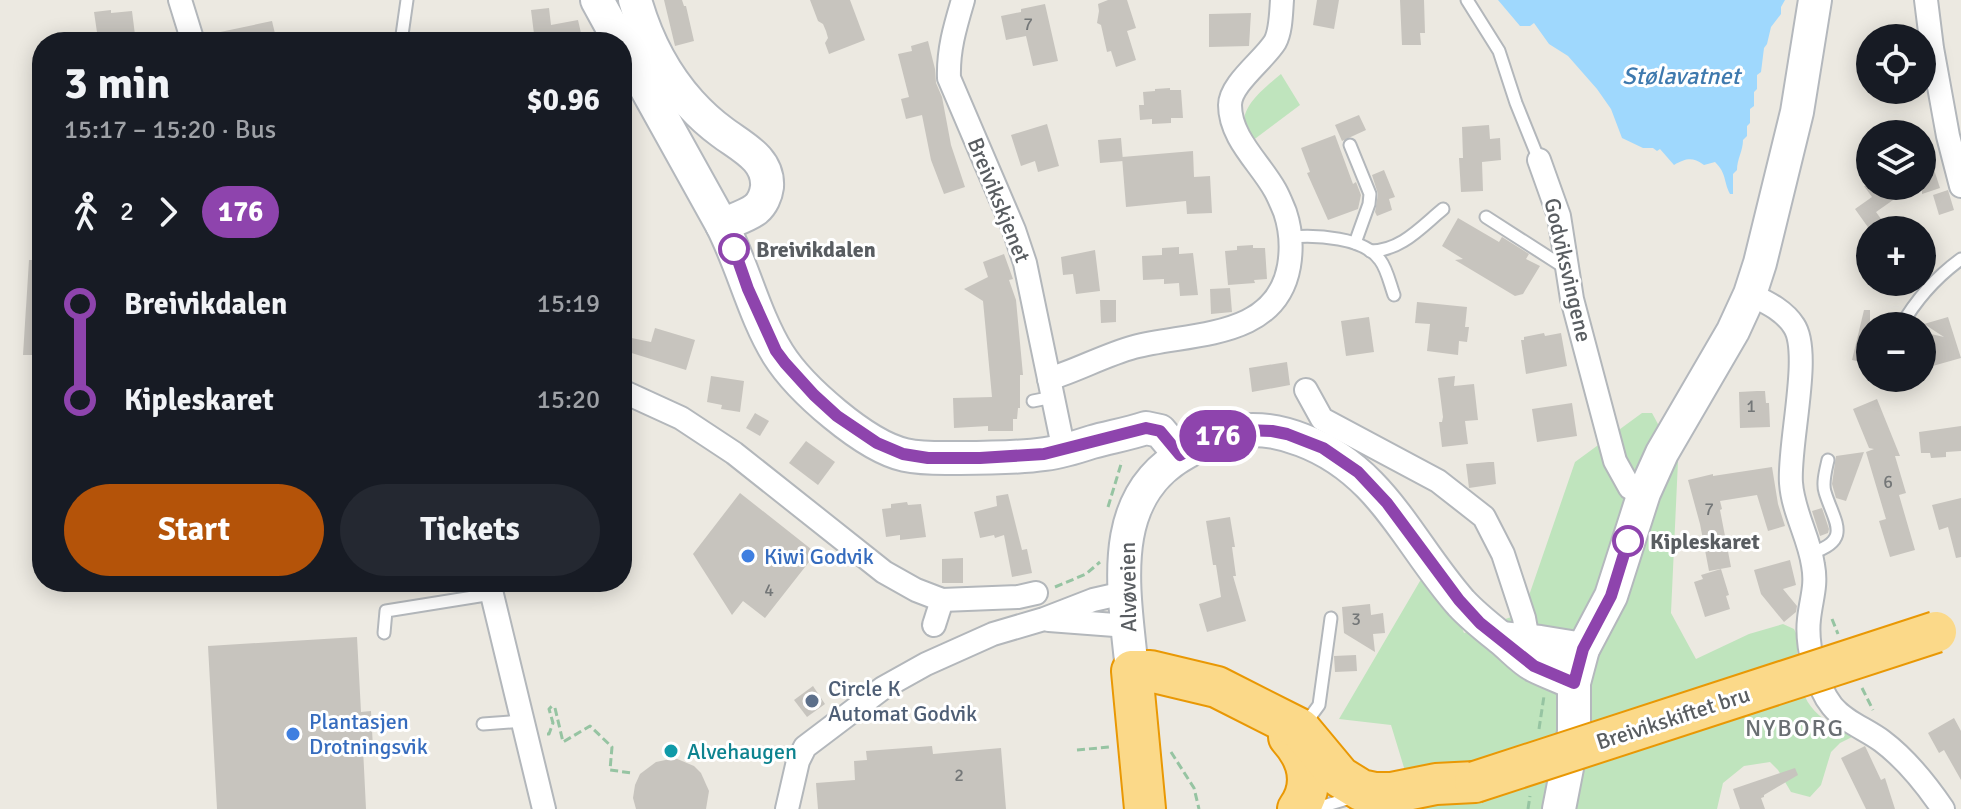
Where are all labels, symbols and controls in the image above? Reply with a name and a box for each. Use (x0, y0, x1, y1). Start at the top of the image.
house number: 7 (1023, 13, 1033, 35)
map controls (1856, 24, 1936, 392)
button: locate (1856, 24, 1936, 104)
text: 3 min (64, 57, 170, 111)
water label: Stølavatnet (1622, 61, 1742, 91)
text: $0.96 (527, 82, 600, 119)
text: 15:17 – 15:20 · Bus (64, 114, 276, 146)
button: layers (1856, 120, 1936, 200)
street label: Breivikskjenet (962, 134, 1036, 267)
icon: walk (64, 190, 108, 234)
icon: forward (146, 190, 190, 234)
text: 176 (218, 195, 263, 229)
street label: Godviksvingene (1538, 195, 1598, 345)
text: 2 (120, 196, 134, 228)
button: + (1856, 216, 1936, 296)
marker: Breivikdalen (719, 234, 749, 264)
place label: Breivikdalen (756, 236, 876, 263)
text: Breivikdalen (124, 286, 287, 323)
text: 15:19 (537, 288, 600, 320)
button: − (1856, 312, 1936, 392)
text: Kipleskaret (124, 382, 274, 419)
text: 15:20 (537, 384, 600, 416)
house number: 1 (1746, 395, 1756, 417)
line badge: 176 (1172, 410, 1264, 462)
text: 176 (1195, 419, 1241, 453)
house number: 6 (1883, 471, 1893, 493)
button: Start (64, 484, 324, 576)
button: Tickets (340, 484, 600, 576)
house number: 7 (1704, 498, 1714, 520)
marker: Kipleskaret (1613, 526, 1643, 556)
place label: Kipleskaret (1650, 528, 1760, 555)
street label: Alvøveien (1114, 542, 1142, 632)
place label: Kiwi Godvik (764, 543, 874, 570)
marker: Kiwi Godvik (739, 547, 757, 565)
house number: 4 (764, 579, 774, 601)
house number: 3 (1351, 608, 1361, 630)
place label: Circle K Automat Godvik (828, 675, 977, 727)
street label: Breivikskiftet bru (1593, 680, 1753, 756)
marker: Circle K Automat Godvik (803, 692, 821, 710)
place label: Plantasjen Drotningsvik (309, 708, 428, 760)
district label: NYBORG (1745, 713, 1845, 743)
marker: Plantasjen Drotningsvik (284, 725, 302, 743)
place label: Alvehaugen (687, 738, 797, 765)
marker: Alvehaugen (662, 742, 680, 760)
house number: 2 (954, 764, 964, 786)

